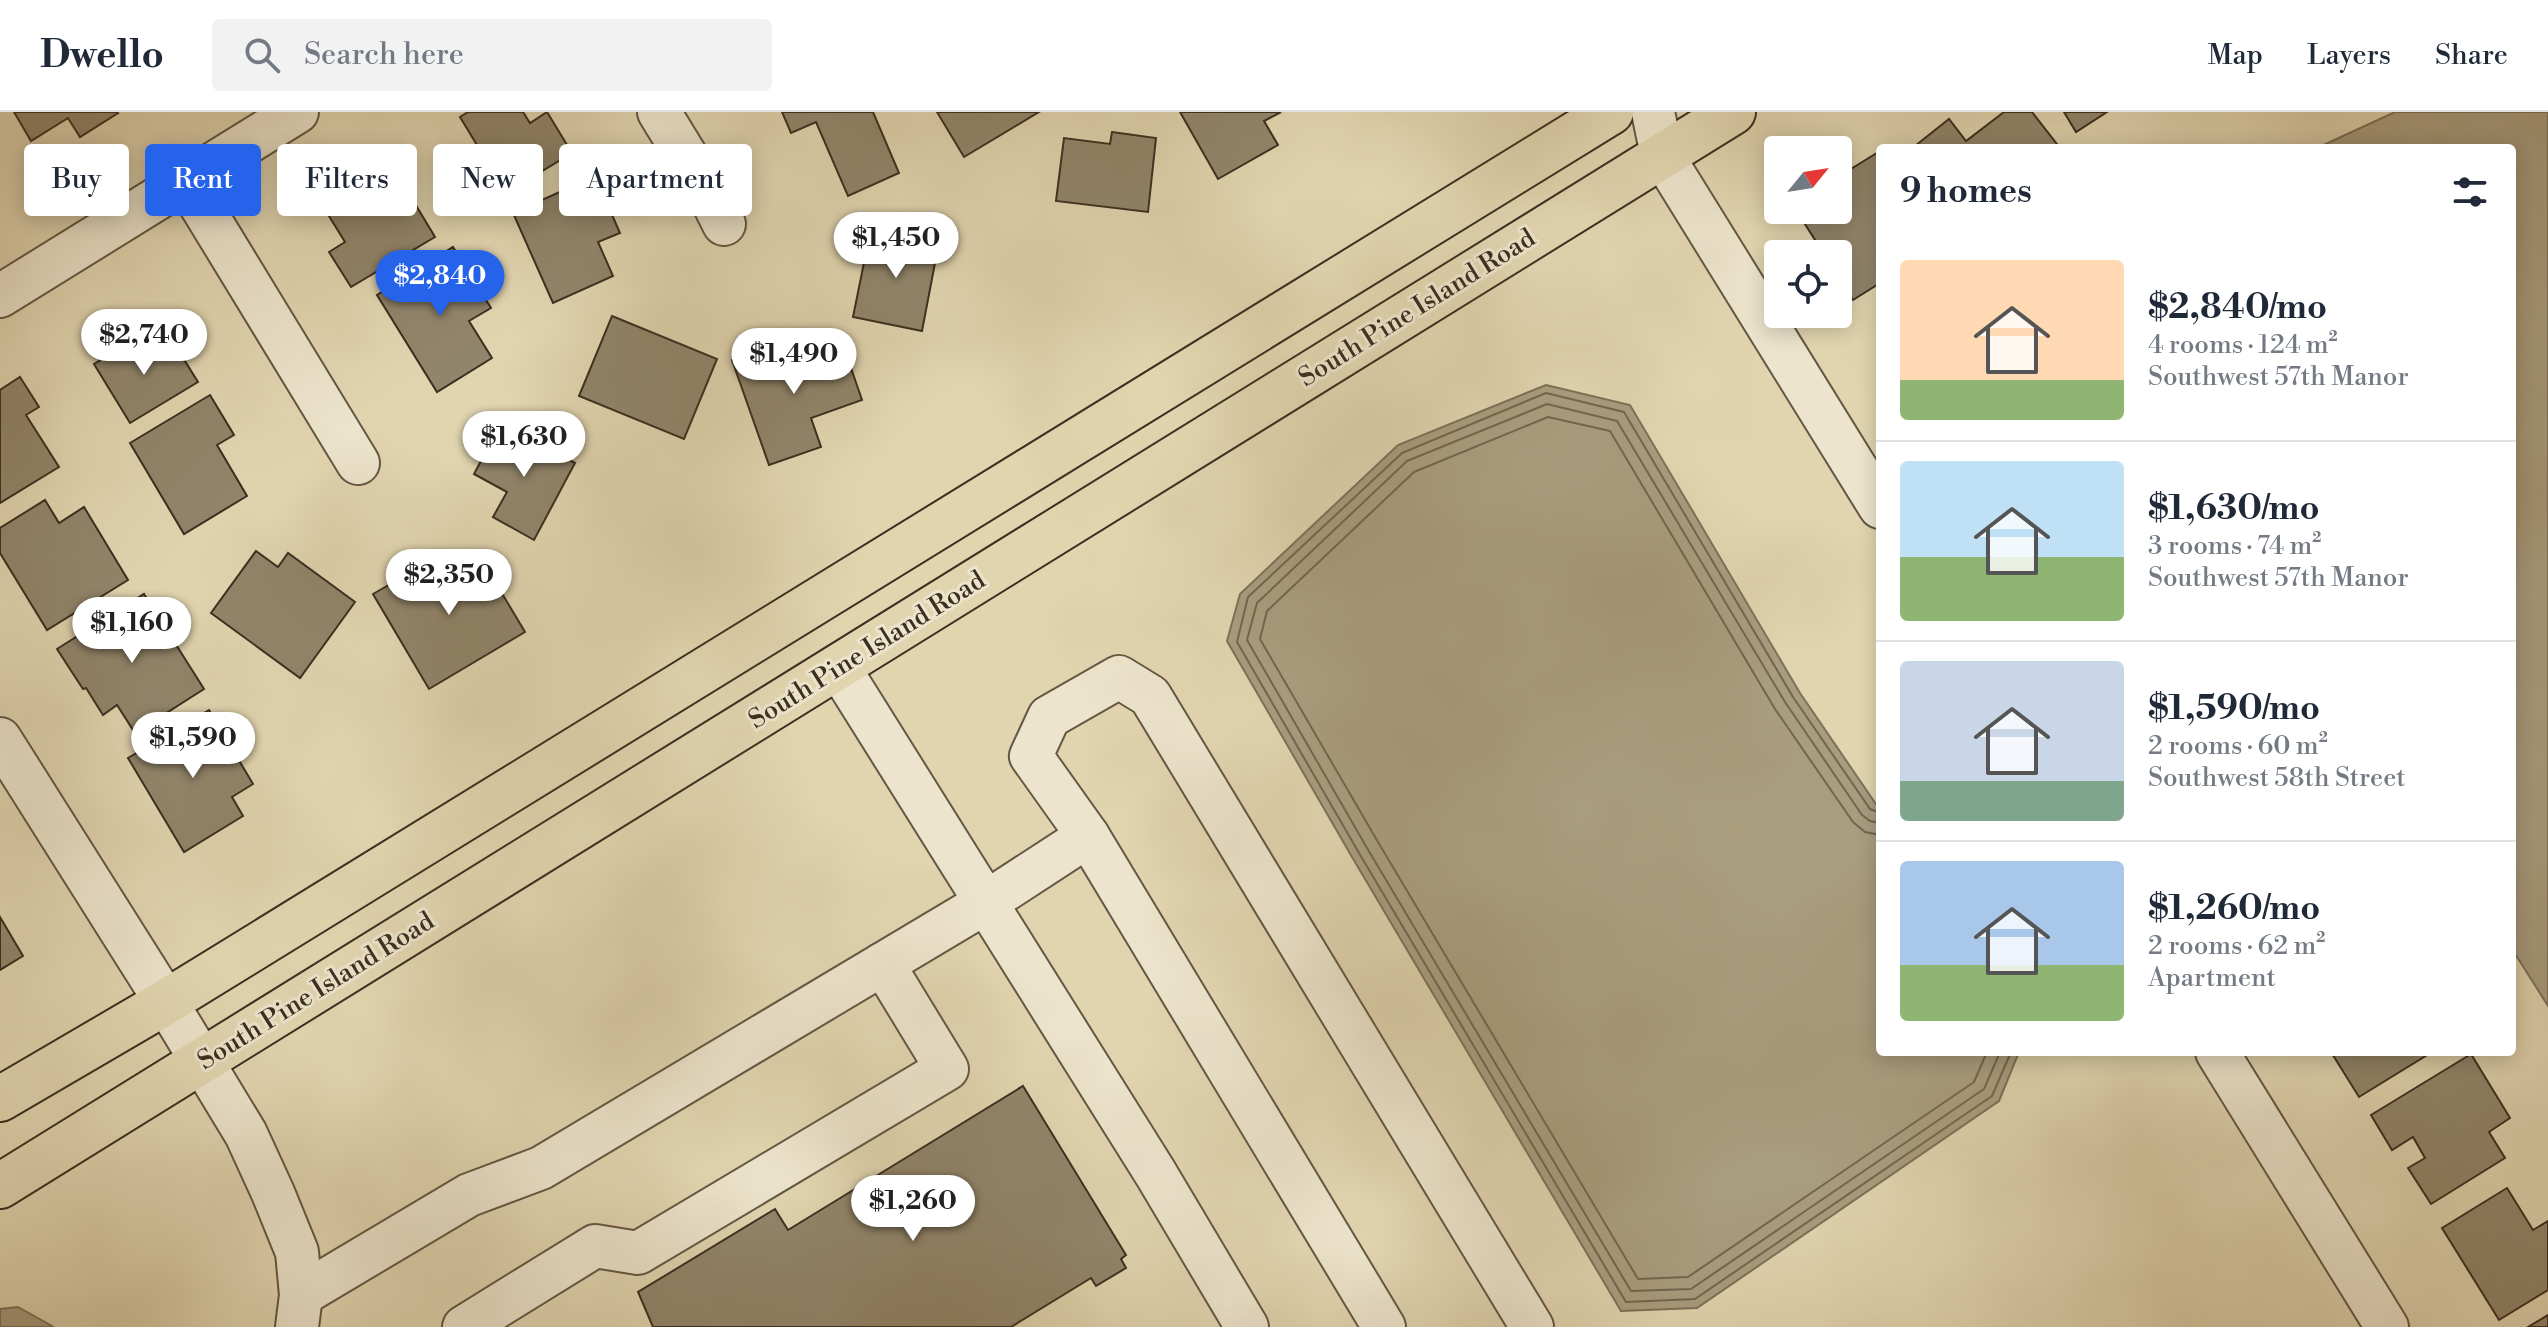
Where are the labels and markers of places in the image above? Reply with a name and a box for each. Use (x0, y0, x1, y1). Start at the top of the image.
pin: $1,450 (831, 212, 961, 280)
pin: $2,840 (375, 250, 505, 318)
pin: $2,740 (79, 309, 209, 377)
pin: $1,490 (729, 328, 859, 396)
pin: $1,630 (459, 411, 589, 479)
pin: $2,350 (384, 549, 514, 617)
pin: $1,160 (67, 597, 197, 665)
pin: $1,590 (128, 712, 258, 780)
pin: $1,260 (848, 1175, 978, 1243)

